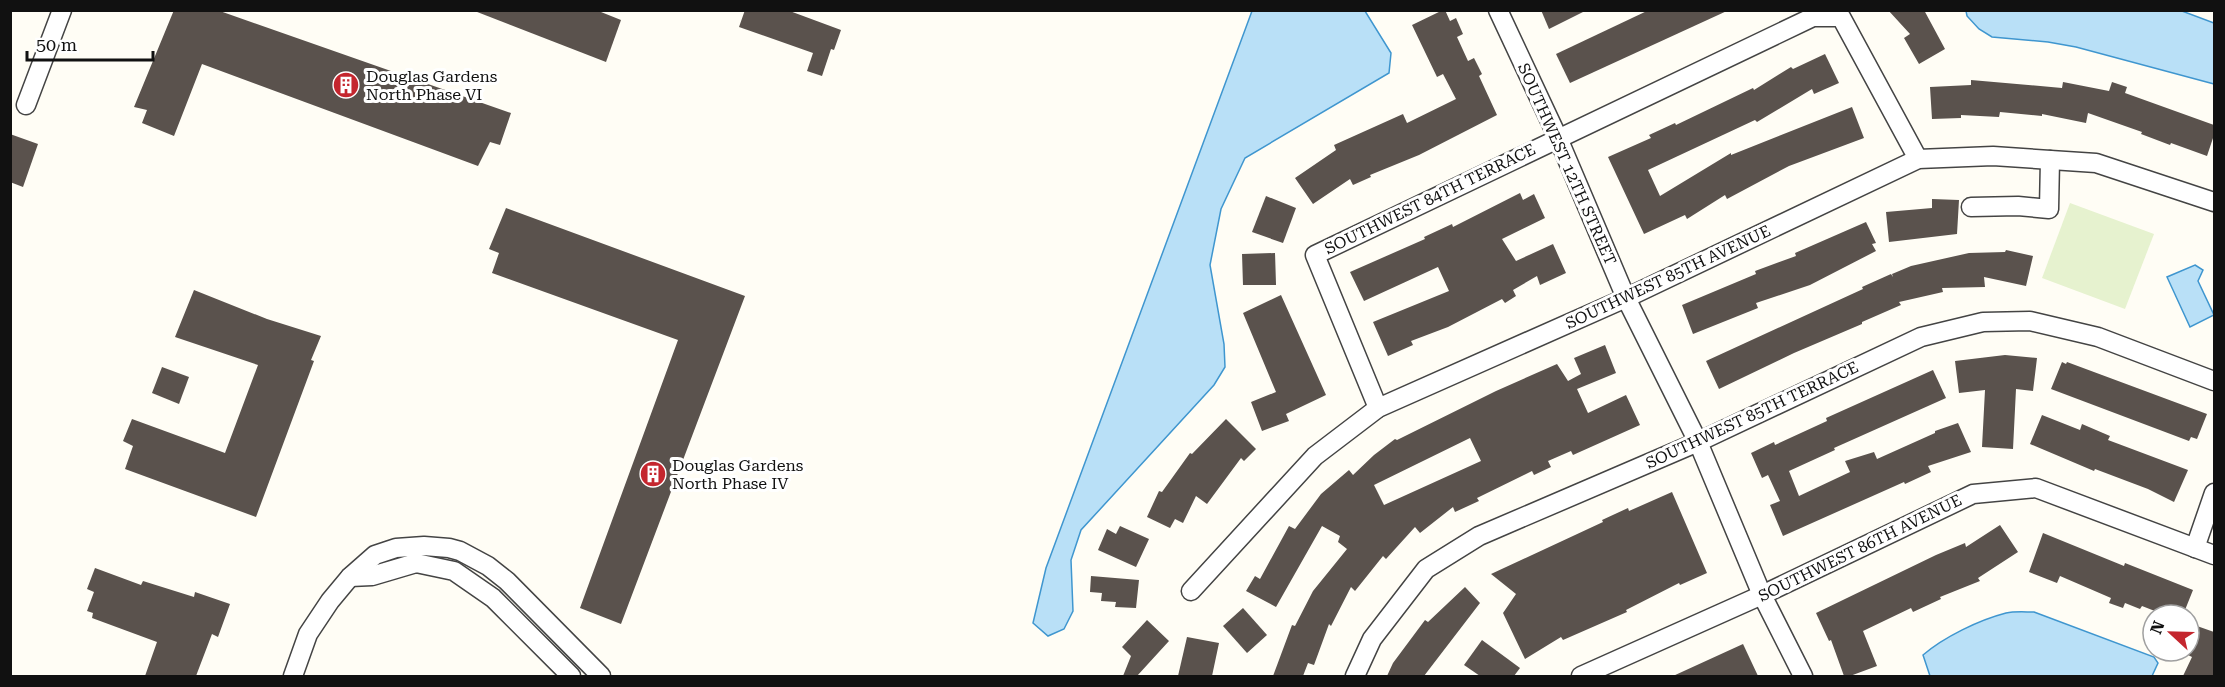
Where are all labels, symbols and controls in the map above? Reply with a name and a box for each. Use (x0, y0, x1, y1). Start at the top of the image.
scale bar (27, 24, 153, 62)
text: 50 m (36, 34, 77, 55)
street label: SOUTHWEST 12TH STREET (1514, 60, 1620, 268)
place label: Douglas Gardens North Phase VI (366, 67, 498, 104)
building icon: Douglas Gardens North Phase VI (331, 70, 361, 100)
street label: SOUTHWEST 84TH TERRACE (1321, 140, 1539, 258)
street label: SOUTHWEST 85TH AVENUE (1562, 221, 1774, 333)
street label: SOUTHWEST 85TH TERRACE (1643, 357, 1861, 473)
place label: Douglas Gardens North Phase IV (672, 456, 804, 493)
building icon: Douglas Gardens North Phase IV (638, 459, 668, 489)
street label: SOUTHWEST 86TH AVENUE (1755, 490, 1965, 606)
north arrow (2141, 603, 2201, 663)
text: N (2146, 618, 2169, 637)

